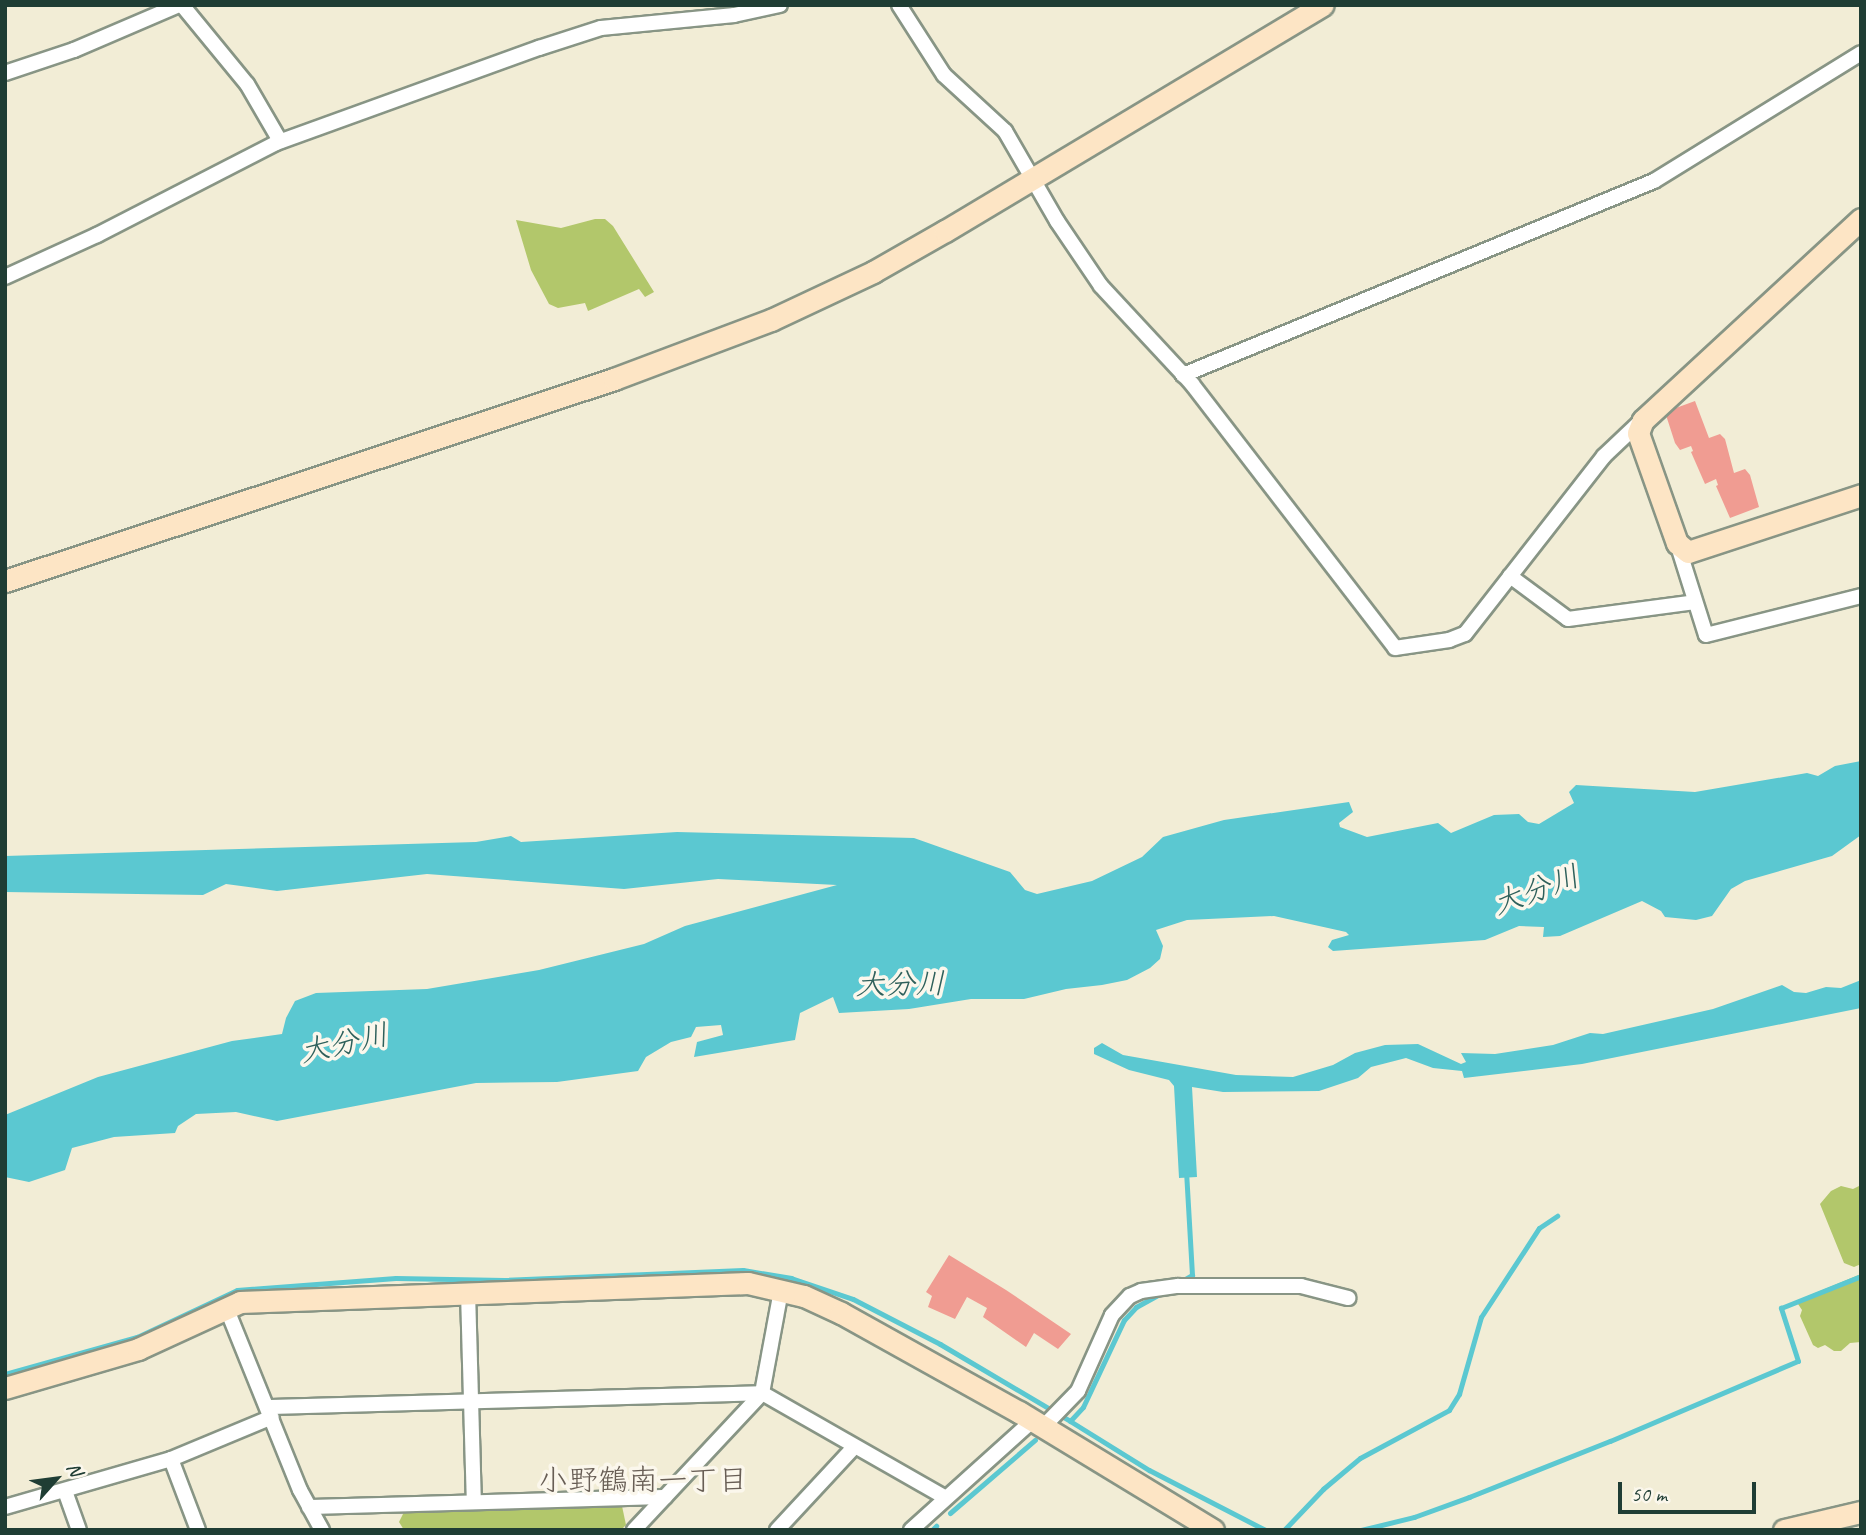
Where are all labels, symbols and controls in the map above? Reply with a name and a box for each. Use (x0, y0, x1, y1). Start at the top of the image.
water label: 大分川 (1488, 858, 1584, 922)
water label: 大分川 (855, 965, 945, 1003)
water label: 大分川 (296, 1016, 392, 1070)
north arrow (21, 1444, 91, 1514)
text: N (61, 1458, 88, 1480)
district label: 小野鶴南一丁目 (538, 1462, 748, 1498)
scale bar (1621, 1468, 1759, 1512)
text: 50 m (1631, 1481, 1667, 1507)

